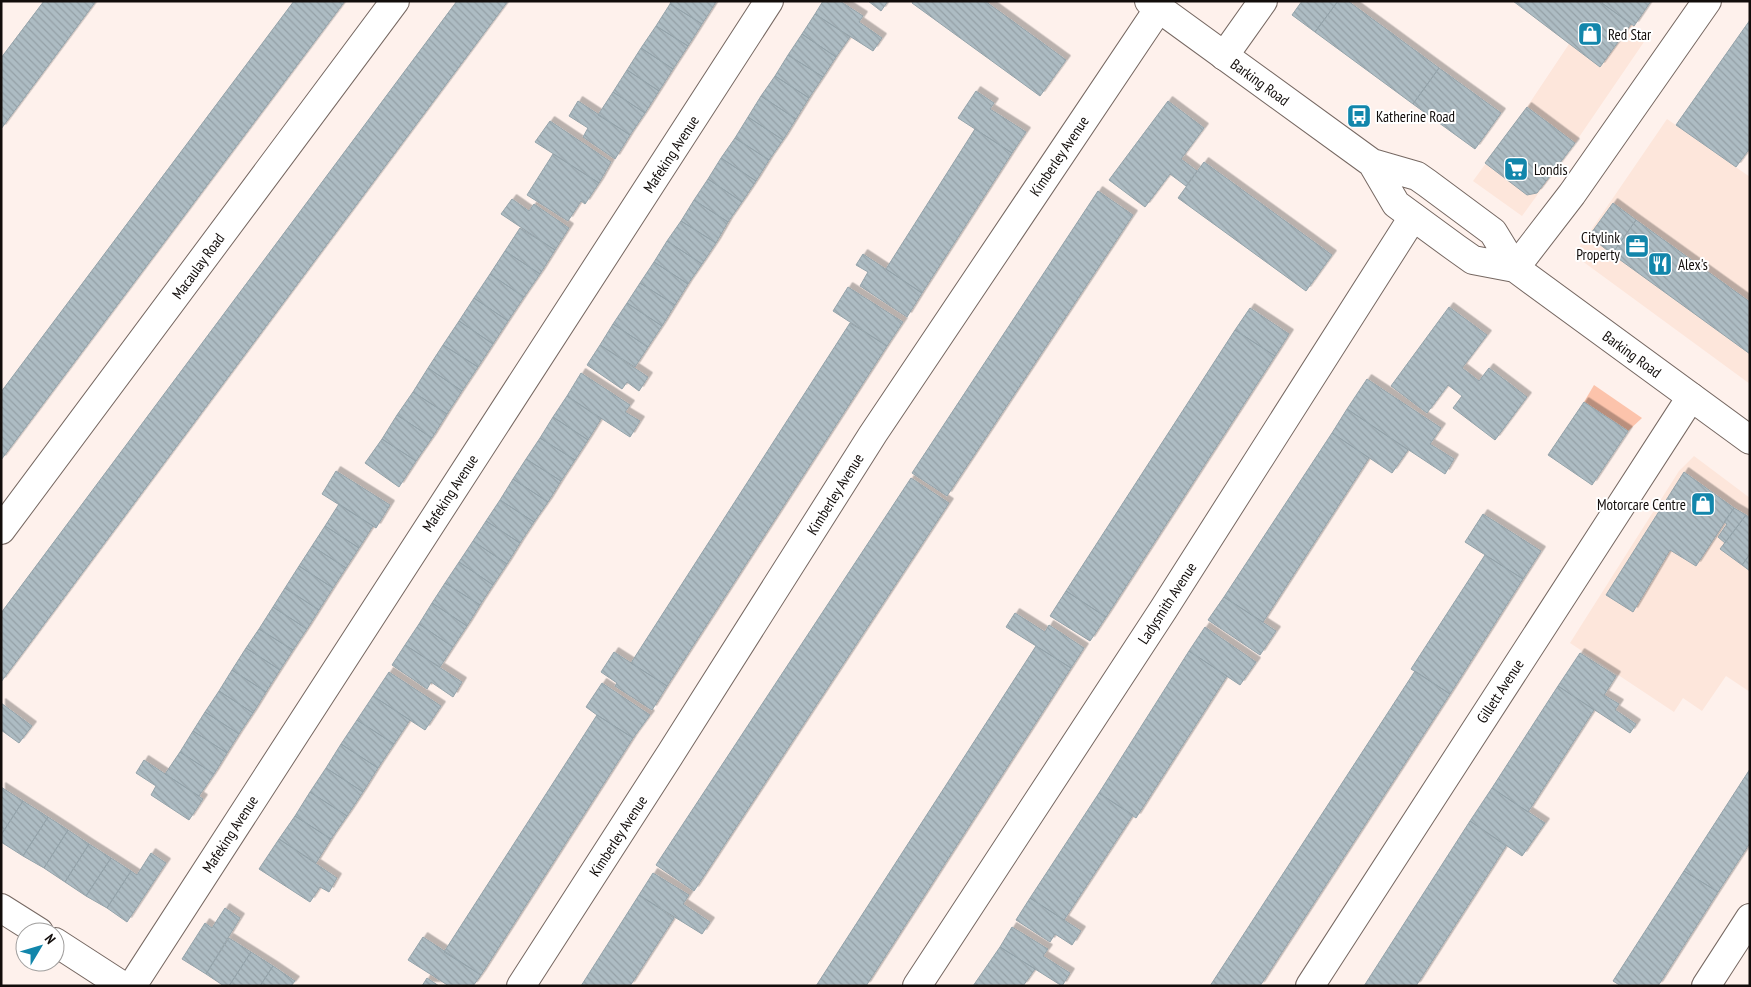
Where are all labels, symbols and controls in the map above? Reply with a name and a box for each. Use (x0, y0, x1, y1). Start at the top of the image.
shop icon: Red Star (1577, 21, 1603, 47)
place label: Red Star (1608, 25, 1652, 44)
street label: Barking Road (1227, 54, 1293, 110)
bus stop icon: Katherine Road (1346, 103, 1372, 129)
place label: Katherine Road (1376, 107, 1455, 126)
street label: Mafeking Avenue (639, 112, 703, 196)
street label: Kimberley Avenue (1025, 112, 1093, 200)
supermarket icon: Londis (1503, 156, 1529, 182)
place label: Londis (1534, 160, 1567, 179)
place label: Citylink Property (1576, 228, 1620, 264)
street label: Macaulay Road (168, 229, 228, 303)
office icon: Citylink Property (1624, 233, 1650, 259)
restaurant icon: Alex's (1647, 251, 1673, 277)
place label: Alex's (1678, 255, 1708, 274)
street label: Barking Road (1599, 326, 1665, 382)
street label: Kimberley Avenue (802, 450, 868, 538)
street label: Mafeking Avenue (418, 451, 482, 535)
shop icon: Motorcare Centre (1690, 491, 1716, 517)
place label: Motorcare Centre (1597, 495, 1686, 514)
street label: Ladysmith Avenue (1134, 559, 1200, 647)
street label: Gillett Avenue (1472, 655, 1528, 727)
street label: Mafeking Avenue (198, 792, 262, 876)
street label: Kimberley Avenue (585, 792, 651, 880)
north arrow (15, 922, 65, 972)
text: N (41, 930, 60, 948)

